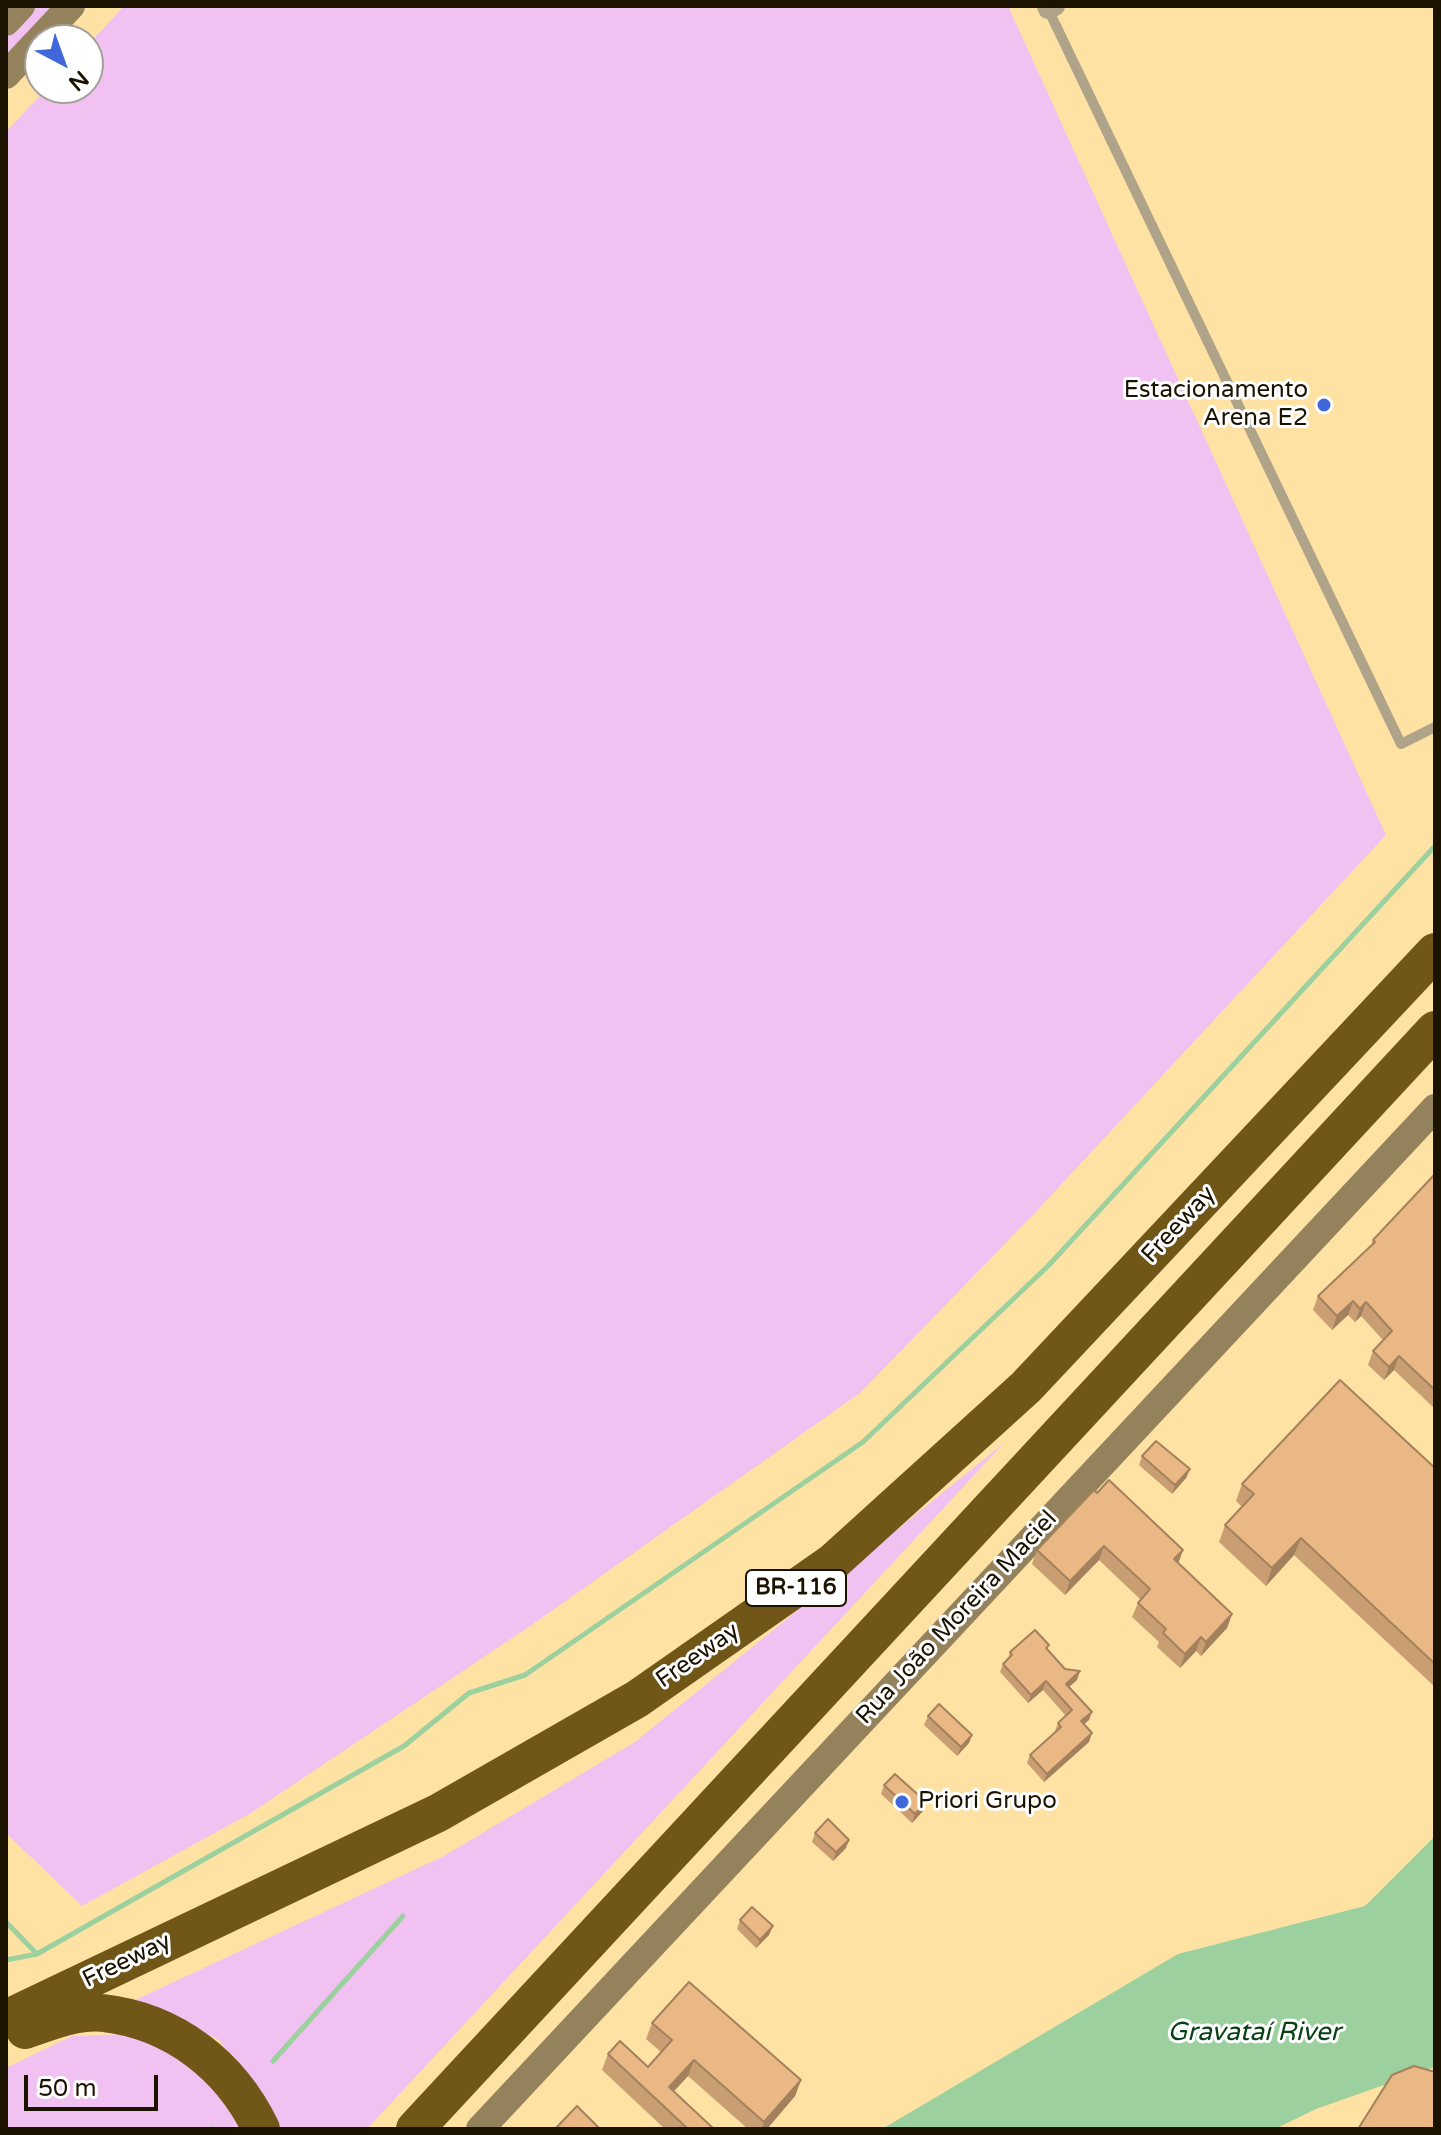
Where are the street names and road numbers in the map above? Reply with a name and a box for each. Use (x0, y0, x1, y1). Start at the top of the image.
street label: Freeway (1136, 1180, 1222, 1270)
street label: Rua João Moreira Maciel (851, 1505, 1063, 1731)
road number: BR-116 (746, 1570, 846, 1606)
street label: Freeway (651, 1617, 745, 1695)
street label: Freeway (78, 1927, 176, 1995)

